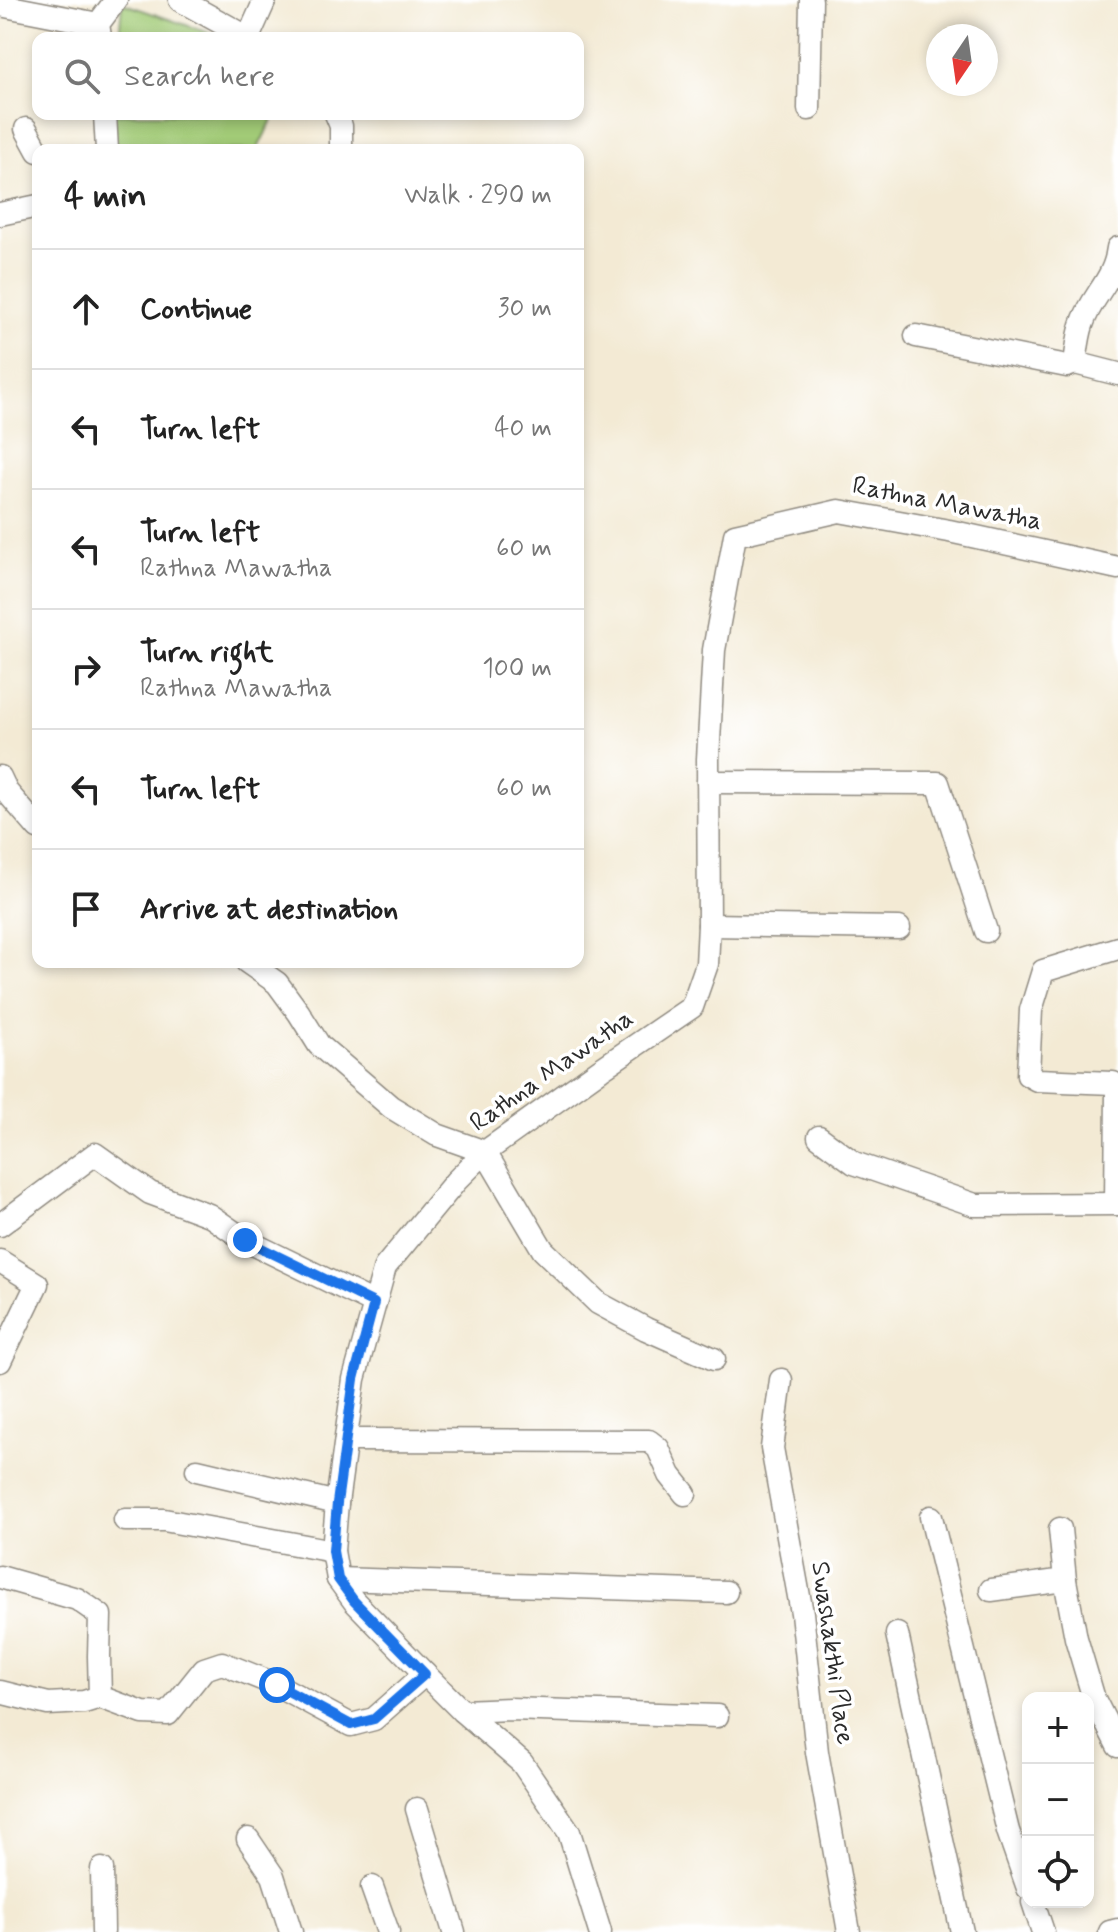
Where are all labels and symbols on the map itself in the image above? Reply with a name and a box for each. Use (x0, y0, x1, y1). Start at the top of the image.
north arrow (926, 24, 998, 96)
street label: Rathna Mawatha (849, 469, 1045, 539)
street label: Rathna Mawatha (463, 1002, 641, 1140)
route end (227, 1222, 263, 1258)
street label: Swashakthi Place (802, 1559, 862, 1747)
route start (259, 1667, 295, 1703)

